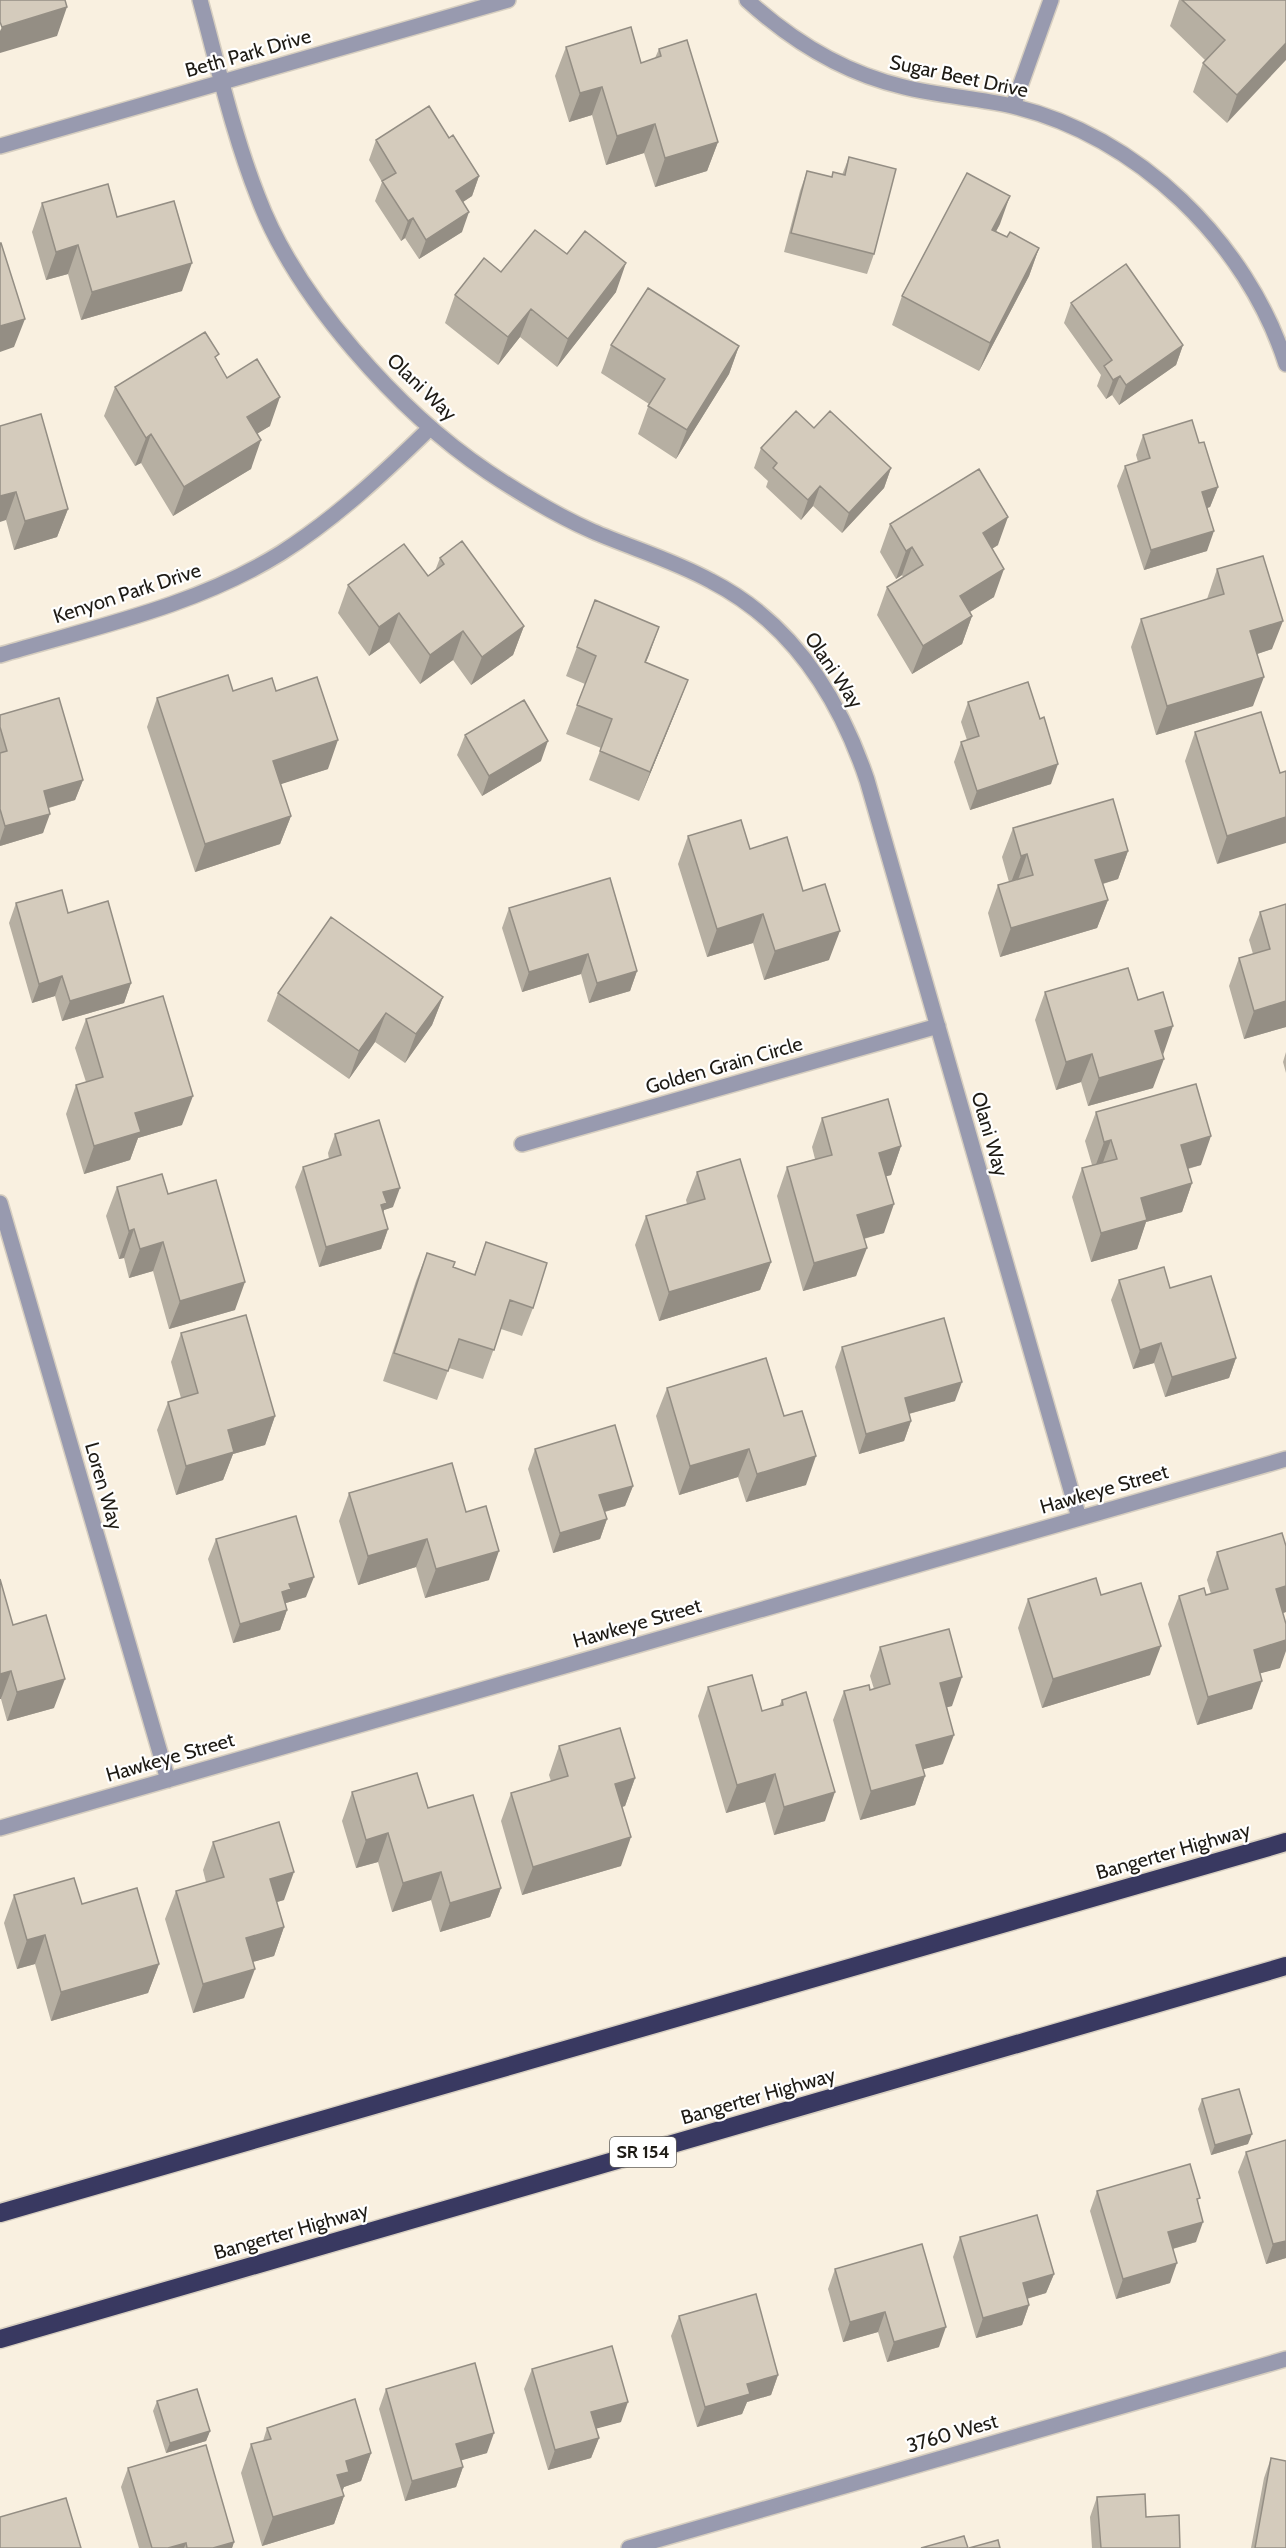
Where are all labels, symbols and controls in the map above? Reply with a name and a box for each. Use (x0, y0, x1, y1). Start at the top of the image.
street label: Beth Park Drive (182, 24, 314, 82)
street label: Sugar Beet Drive (888, 50, 1030, 102)
street label: Olani Way (382, 348, 462, 426)
street label: Kenyon Park Drive (50, 558, 204, 628)
street label: Olani Way (800, 627, 868, 713)
street label: Golden Grain Circle (643, 1031, 805, 1099)
street label: Olani Way (966, 1089, 1014, 1179)
street label: Loren Way (80, 1439, 128, 1533)
street label: Hawkeye Street (1037, 1459, 1171, 1519)
street label: Hawkeye Street (570, 1593, 704, 1653)
street label: Hawkeye Street (103, 1727, 237, 1787)
street label: Bangerter Highway (1093, 1817, 1253, 1885)
street label: Bangerter Highway (678, 2062, 838, 2130)
road number: SR 154 (610, 2137, 676, 2167)
street label: Bangerter Highway (211, 2197, 371, 2265)
street label: 3760 West (904, 2408, 1001, 2457)

